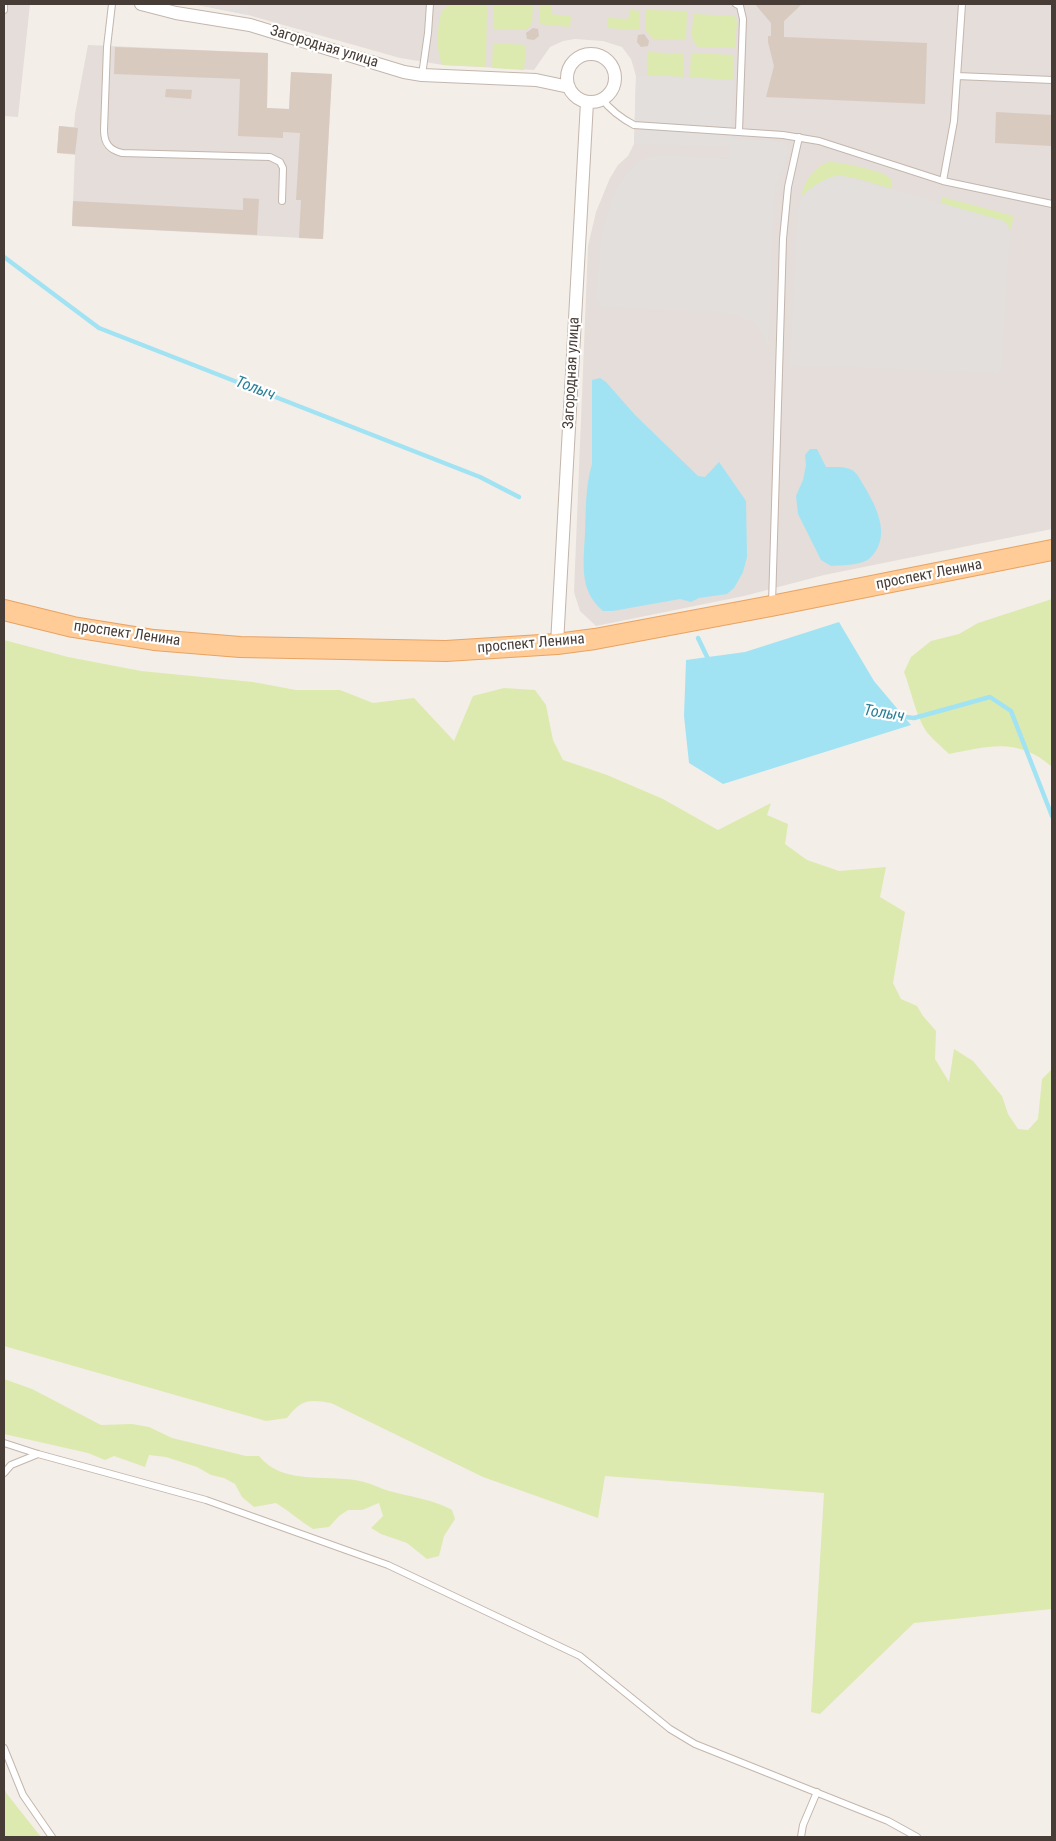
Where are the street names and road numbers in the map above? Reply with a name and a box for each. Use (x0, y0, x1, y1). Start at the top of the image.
street label: Загородная улица (268, 22, 380, 72)
street label: Загородная улица (560, 317, 584, 429)
street label: проспект Ленина (874, 556, 984, 594)
street label: проспект Ленина (72, 618, 182, 650)
street label: проспект Ленина (477, 630, 585, 658)

